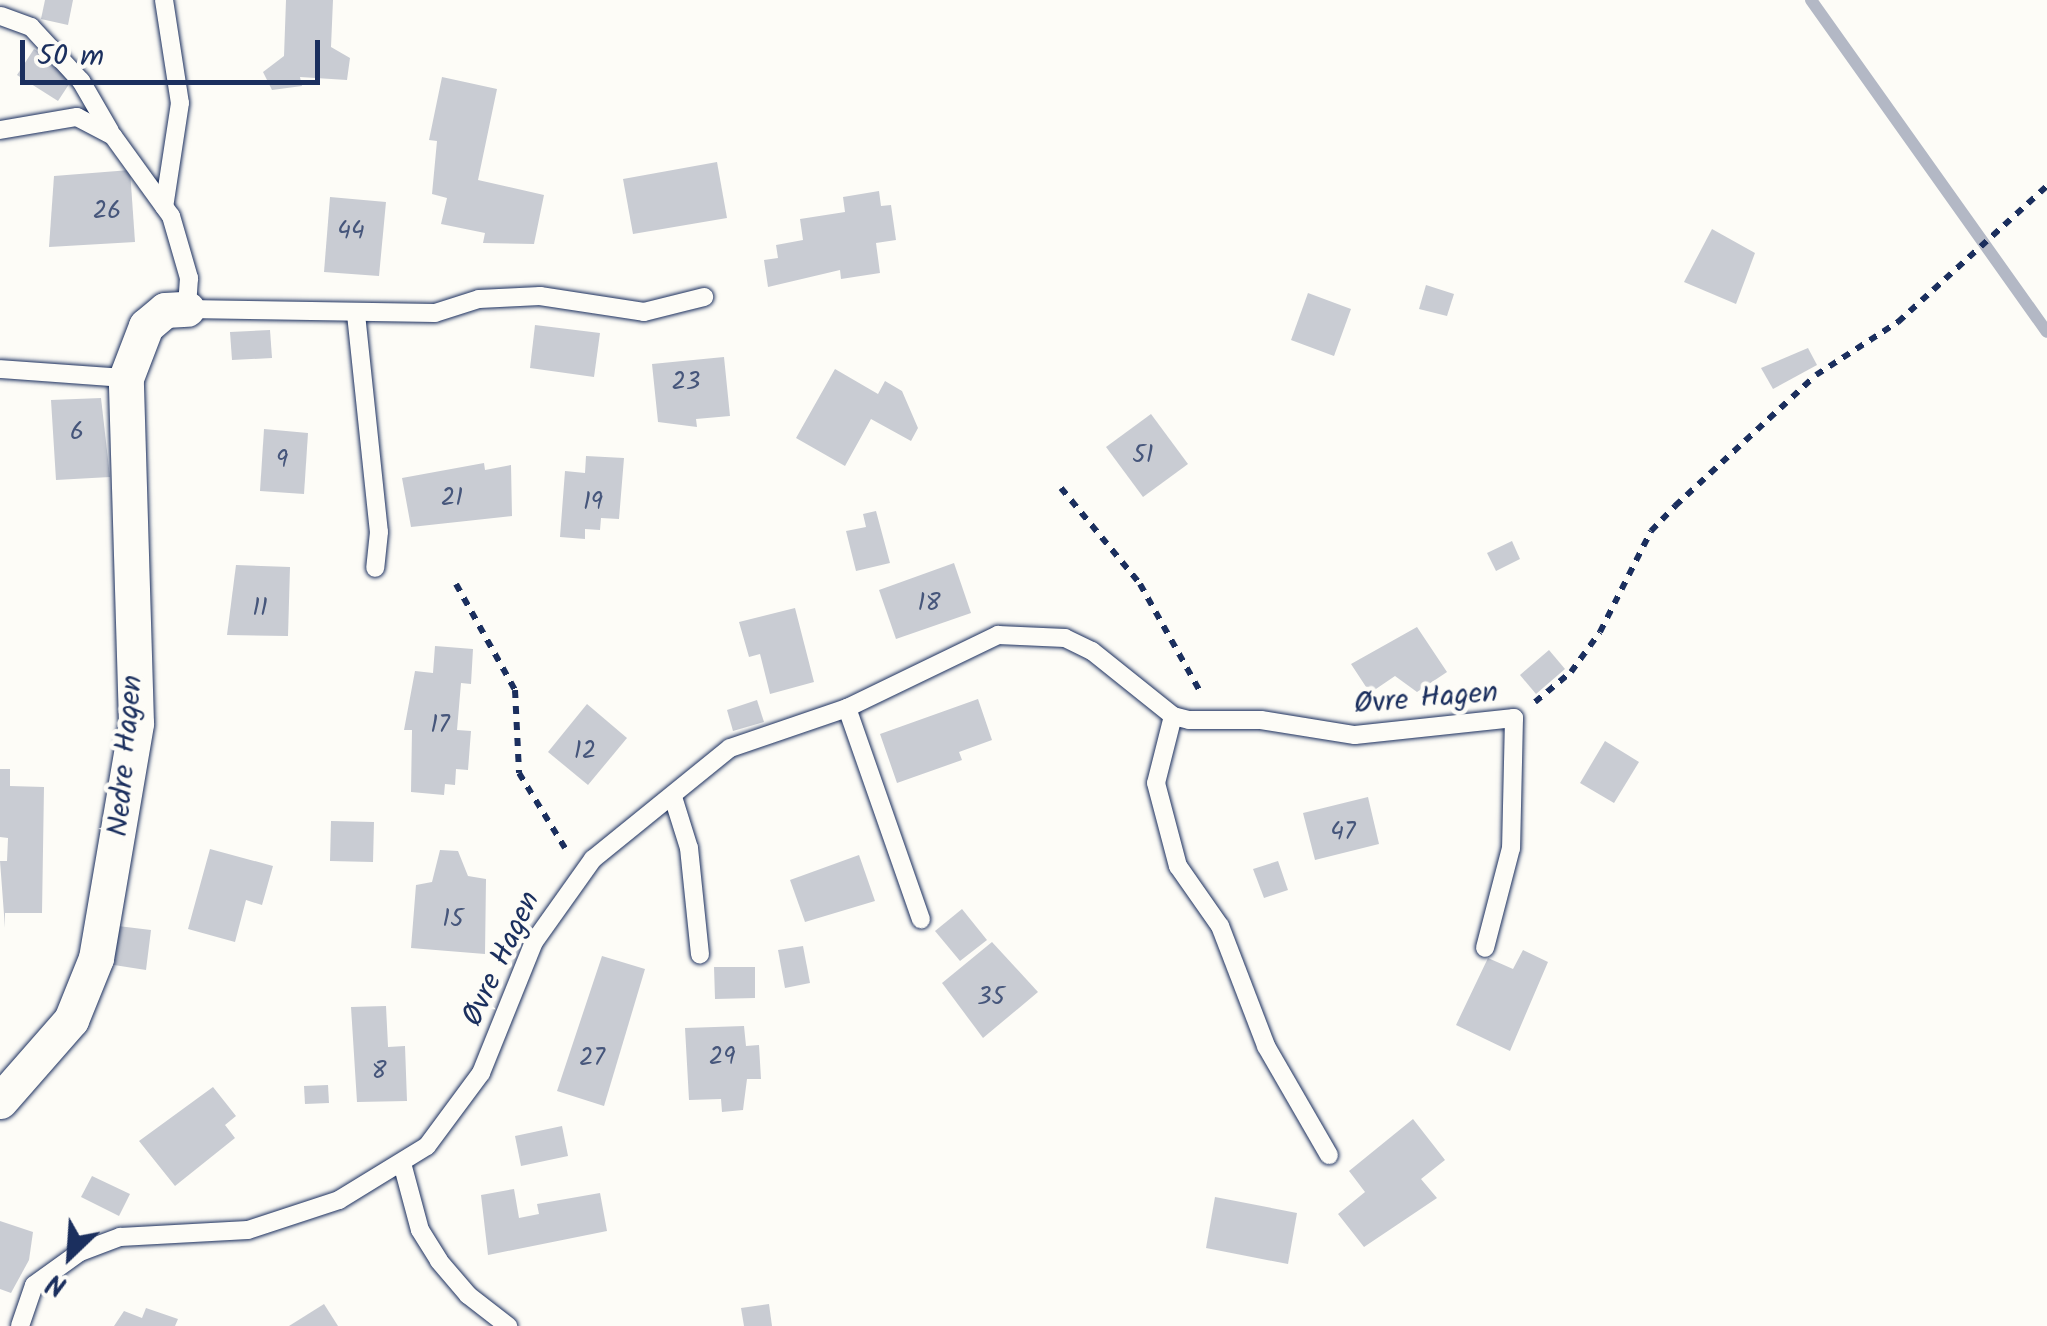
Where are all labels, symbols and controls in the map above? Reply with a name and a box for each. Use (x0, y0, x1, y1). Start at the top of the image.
scale bar (25, 20, 325, 82)
text: 50 m (37, 33, 104, 81)
house number: 26 (93, 196, 121, 226)
house number: 44 (337, 216, 365, 246)
house number: 23 (672, 367, 700, 397)
house number: 6 (70, 417, 84, 447)
house number: 51 (1132, 440, 1154, 470)
house number: 9 (276, 445, 288, 475)
house number: 21 (441, 483, 463, 513)
house number: 19 (583, 487, 603, 517)
house number: 18 (918, 588, 940, 618)
house number: 11 (252, 593, 268, 623)
street label: Nedre Hagen (101, 674, 151, 838)
street label: Øvre Hagen (1352, 675, 1500, 723)
house number: 17 (430, 710, 450, 740)
house number: 12 (574, 736, 596, 766)
house number: 47 (1330, 817, 1356, 847)
street label: Øvre Hagen (455, 886, 549, 1032)
house number: 15 (442, 904, 464, 934)
house number: 35 (977, 982, 1005, 1012)
house number: 29 (709, 1042, 735, 1072)
house number: 27 (579, 1043, 605, 1073)
house number: 8 (371, 1056, 387, 1086)
north arrow (20, 1206, 120, 1306)
text: N (40, 1260, 75, 1308)

